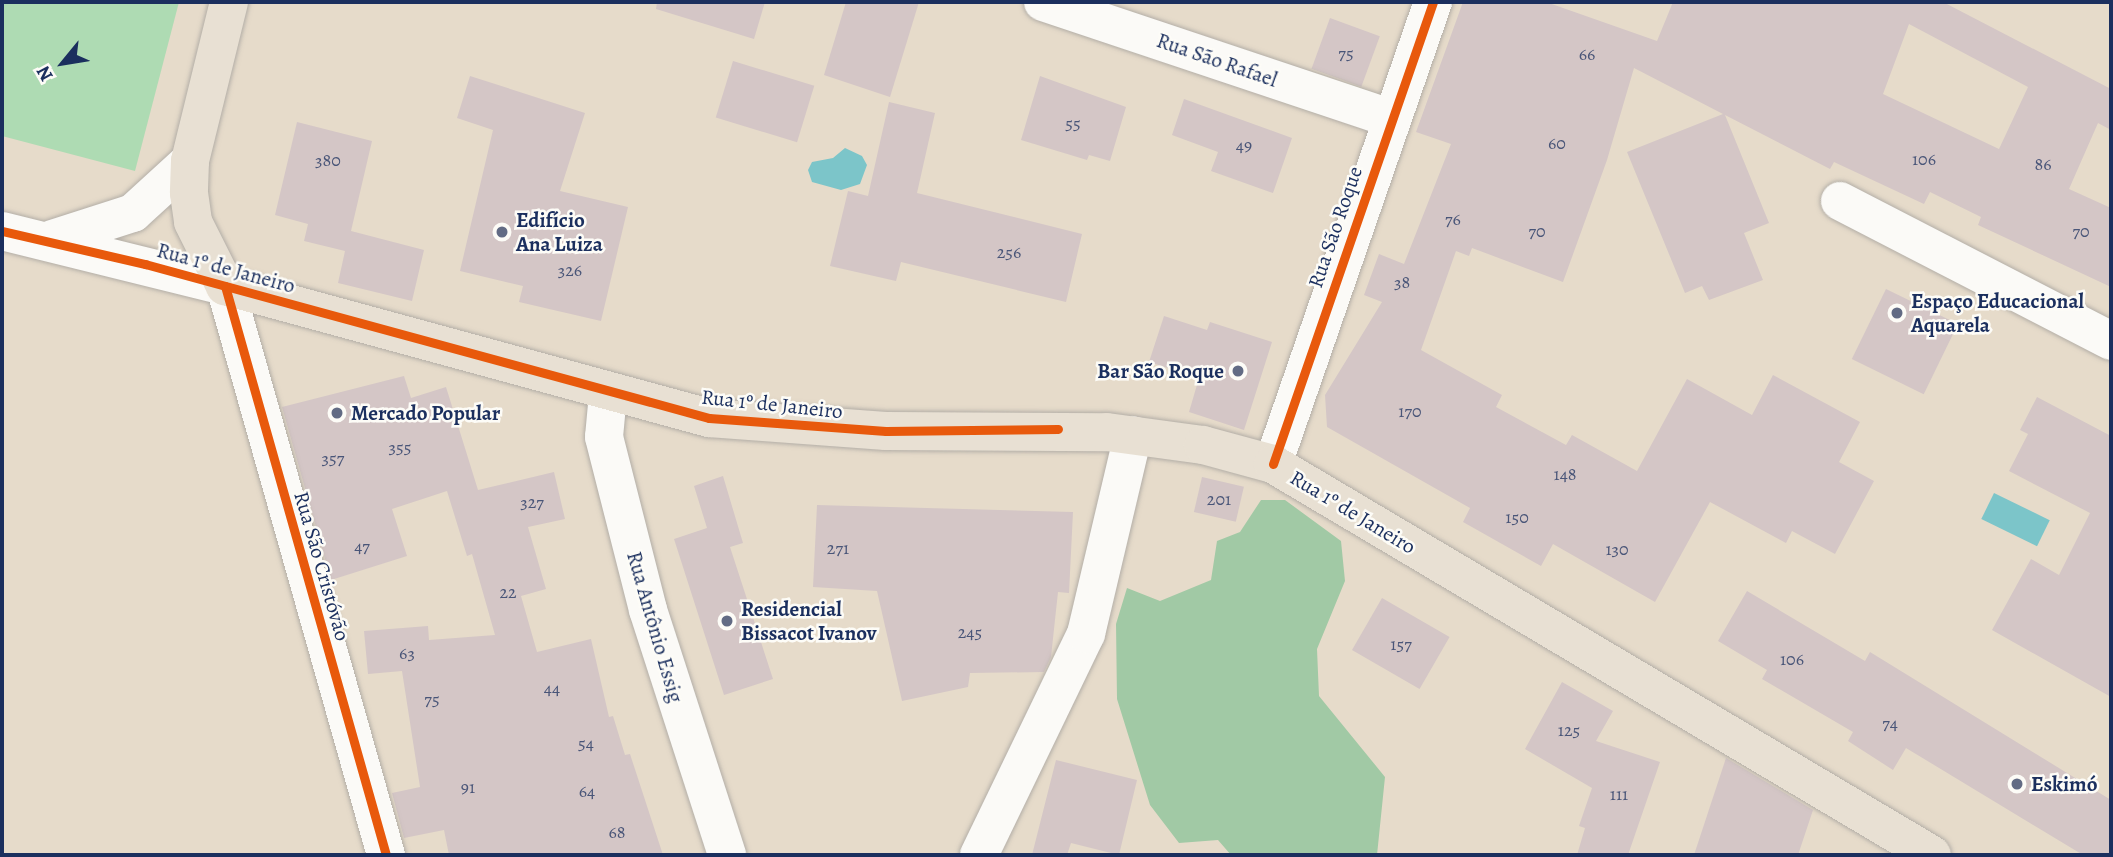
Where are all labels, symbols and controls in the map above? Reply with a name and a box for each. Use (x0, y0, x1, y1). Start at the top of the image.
north arrow (28, 28, 98, 98)
street label: Rua São Rafael (1153, 28, 1281, 92)
house number: 75 (1338, 42, 1354, 64)
house number: 66 (1579, 43, 1595, 65)
text: N (30, 61, 60, 86)
house number: 55 (1065, 112, 1081, 134)
house number: 60 (1548, 132, 1566, 154)
house number: 49 (1236, 134, 1252, 156)
house number: 106 (1912, 148, 1936, 170)
house number: 380 (315, 149, 341, 171)
house number: 86 (2034, 153, 2052, 175)
street label: Rua São Roque (1302, 163, 1368, 291)
place label: Edifício Ana Luiza (516, 207, 603, 257)
house number: 76 (1445, 208, 1461, 230)
house number: 70 (1528, 220, 1546, 242)
house number: 70 (2072, 220, 2090, 242)
marker: Edifício Ana Luiza (494, 224, 510, 240)
street label: Rua 1º de Janeiro (154, 237, 298, 299)
house number: 256 (997, 241, 1021, 263)
house number: 326 (558, 259, 582, 281)
house number: 38 (1394, 271, 1410, 293)
place label: Espaço Educacional Aquarela (1911, 288, 2084, 338)
marker: Espaço Educacional Aquarela (1889, 305, 1905, 321)
place label: Bar São Roque (1097, 358, 1224, 384)
marker: Bar São Roque (1230, 363, 1246, 379)
street label: Rua 1º de Janeiro (700, 384, 844, 424)
place label: Mercado Popular (351, 400, 500, 426)
house number: 170 (1398, 400, 1422, 422)
marker: Mercado Popular (329, 405, 345, 421)
house number: 355 (389, 436, 411, 458)
house number: 357 (322, 447, 344, 469)
house number: 148 (1553, 463, 1577, 485)
street label: Rua 1º de Janeiro (1286, 465, 1420, 559)
street label: Rua São Cristóvão (289, 488, 355, 644)
house number: 201 (1207, 488, 1231, 510)
house number: 327 (520, 491, 544, 513)
house number: 150 (1505, 506, 1529, 528)
house number: 47 (354, 535, 370, 557)
house number: 271 (827, 537, 849, 559)
house number: 130 (1605, 538, 1629, 560)
street label: Rua Antônio Essig (621, 549, 689, 705)
house number: 22 (499, 581, 517, 603)
place label: Residencial Bissacot Ivanov (741, 596, 877, 646)
marker: Residencial Bissacot Ivanov (719, 613, 735, 629)
house number: 245 (958, 621, 982, 643)
house number: 157 (1390, 633, 1412, 655)
house number: 63 (399, 642, 415, 664)
house number: 106 (1780, 648, 1804, 670)
house number: 44 (544, 677, 560, 699)
house number: 75 (424, 688, 440, 710)
house number: 74 (1882, 712, 1898, 734)
house number: 125 (1558, 719, 1580, 741)
house number: 54 (578, 732, 594, 754)
place label: Eskimó (2031, 771, 2097, 797)
house number: 91 (461, 776, 475, 798)
marker: Eskimó (2009, 776, 2025, 792)
house number: 64 (579, 780, 595, 802)
house number: 111 (1610, 783, 1628, 805)
house number: 68 (608, 821, 626, 843)

